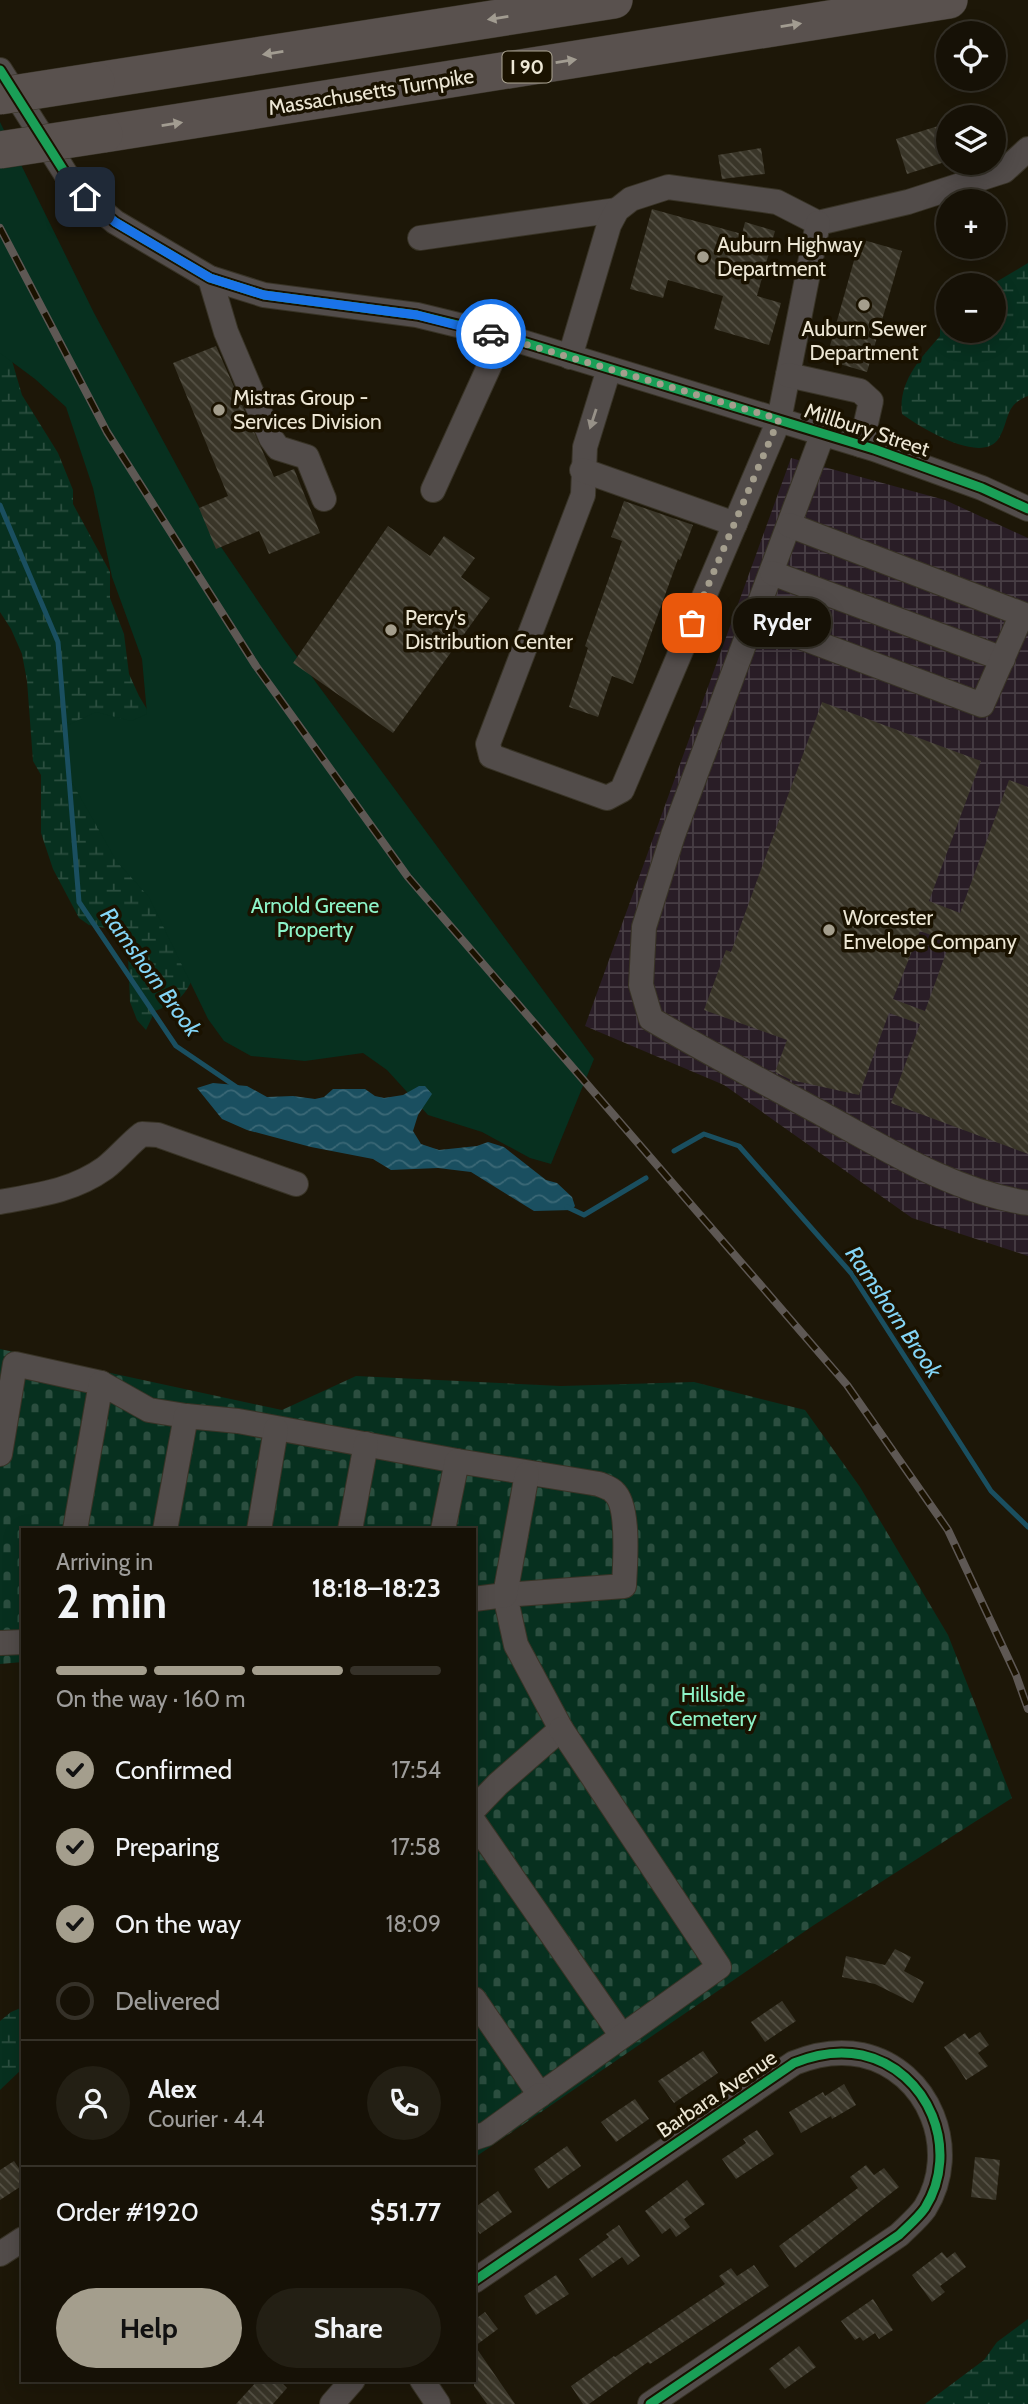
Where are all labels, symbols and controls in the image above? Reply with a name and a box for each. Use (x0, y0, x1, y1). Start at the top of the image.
one-way arrow (487, 13, 509, 24)
one-way arrow (780, 19, 802, 30)
map controls (936, 21, 1006, 343)
button: locate (936, 21, 1006, 91)
one-way arrow (262, 48, 284, 59)
road number: I 90 (503, 52, 552, 82)
one-way arrow (555, 55, 577, 66)
street label: Massachusetts Turnpike (266, 63, 476, 120)
button: layers (936, 105, 1006, 175)
one-way arrow (161, 118, 183, 129)
pin (55, 167, 115, 227)
icon: home (66, 178, 104, 216)
button: + (936, 189, 1006, 259)
place label: Auburn Highway Department (717, 232, 863, 281)
marker: Auburn Highway Department (695, 249, 711, 265)
button: − (936, 273, 1006, 343)
marker: Auburn Sewer Department (856, 297, 872, 313)
courier (456, 299, 526, 369)
icon: car (472, 315, 510, 353)
place label: Auburn Sewer Department (802, 316, 927, 365)
place label: Mistras Group - Services Division (233, 385, 382, 434)
street label: Millbury Street (802, 398, 933, 461)
marker: Mistras Group - Services Division (211, 402, 227, 418)
one-way arrow (588, 409, 598, 430)
pin (662, 593, 722, 653)
callout: Ryder (734, 598, 832, 648)
icon: bag (673, 604, 711, 642)
place label: Percy's Distribution Center (405, 605, 573, 654)
text: Ryder (753, 608, 811, 636)
marker: Percy's Distribution Center (383, 622, 399, 638)
park label: Arnold Greene Property (251, 893, 379, 942)
water label: Ramshorn Brook (95, 902, 208, 1043)
place label: Worcester Envelope Company (843, 905, 1017, 954)
marker: Worcester Envelope Company (821, 922, 837, 938)
water label: Ramshorn Brook (840, 1241, 949, 1384)
text: Arriving in (56, 1548, 153, 1576)
text: 18:18–18:23 (312, 1572, 441, 1604)
text: 2 min (56, 1574, 167, 1630)
park label: Hillside Cemetery (669, 1682, 757, 1731)
text: On the way · 160 m (56, 1685, 245, 1713)
icon: check (56, 1751, 94, 1789)
text: Confirmed (115, 1754, 232, 1786)
text: 17:54 (391, 1756, 441, 1784)
icon: check (56, 1828, 94, 1866)
text: Preparing (115, 1831, 219, 1863)
text: 17:58 (391, 1833, 441, 1861)
icon: check (56, 1905, 94, 1943)
text: On the way (115, 1908, 241, 1940)
text: 18:09 (386, 1910, 441, 1938)
text: Delivered (115, 1985, 220, 2017)
street label: Barbara Avenue (652, 2044, 781, 2143)
button: person (56, 2066, 130, 2140)
button: phone (367, 2066, 441, 2140)
text: Alex (148, 2073, 197, 2105)
text: Courier · 4.4 (148, 2105, 265, 2133)
text: Order #1920 (56, 2196, 199, 2228)
text: $51.77 (370, 2196, 441, 2228)
button: Help (56, 2288, 242, 2368)
button: Share (256, 2288, 441, 2368)

